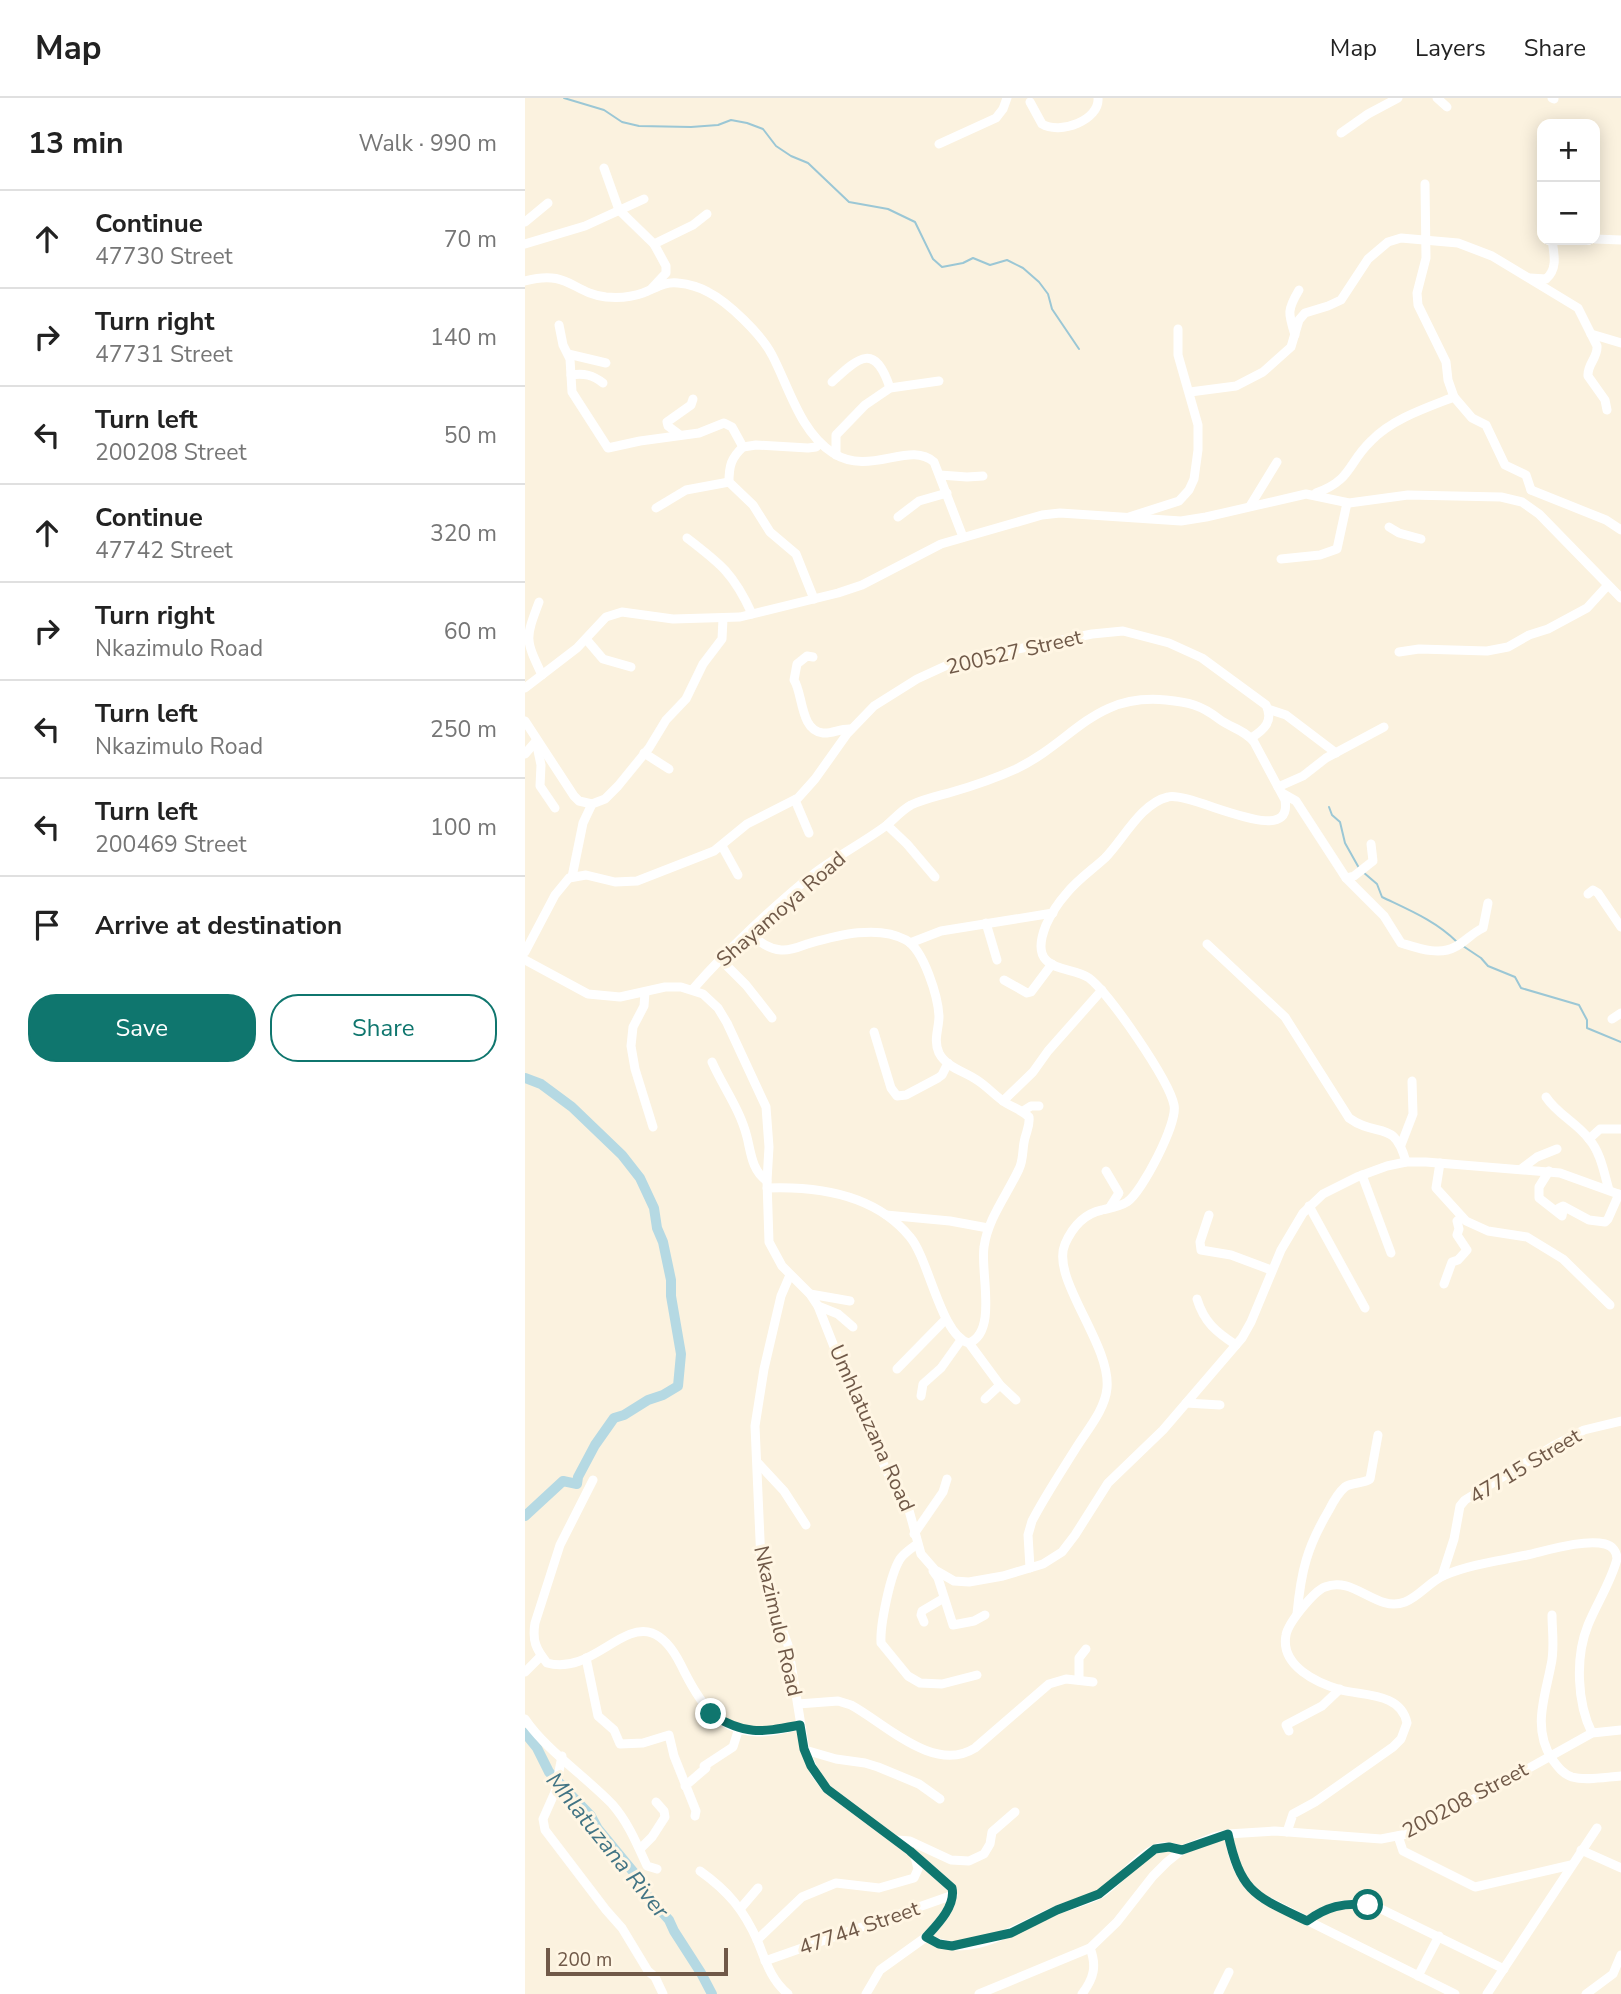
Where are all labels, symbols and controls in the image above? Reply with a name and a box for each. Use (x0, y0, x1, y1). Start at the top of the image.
text: Map (35, 26, 102, 71)
text: Map (1330, 32, 1377, 64)
text: Layers (1415, 32, 1486, 64)
text: Share (1524, 32, 1586, 64)
map controls (1537, 119, 1600, 245)
button: + (1537, 119, 1600, 182)
text: 13 min (28, 123, 124, 164)
text: Walk · 990 m (358, 128, 497, 159)
button: − (1537, 182, 1600, 245)
text: Continue (95, 206, 203, 241)
icon: ahead (28, 220, 66, 258)
text: 70 m (444, 224, 497, 255)
text: 47730 Street (95, 241, 233, 272)
text: Turn right (95, 304, 214, 339)
icon: right (28, 318, 66, 356)
text: 140 m (430, 322, 497, 353)
text: 47731 Street (95, 339, 233, 370)
text: Turn left (95, 402, 198, 437)
icon: left (28, 416, 66, 454)
text: 50 m (444, 420, 497, 451)
text: 200208 Street (95, 437, 246, 468)
text: Continue (95, 500, 203, 535)
icon: ahead (28, 514, 66, 552)
text: 320 m (430, 518, 497, 549)
text: 47742 Street (95, 535, 233, 566)
text: Turn right (95, 598, 214, 633)
icon: right (28, 612, 66, 650)
text: 60 m (444, 616, 497, 647)
street label: 200527 Street (943, 623, 1085, 681)
text: Nkazimulo Road (95, 633, 263, 664)
text: Turn left (95, 696, 198, 731)
icon: left (28, 710, 66, 748)
text: 250 m (430, 714, 497, 745)
text: Nkazimulo Road (95, 731, 263, 762)
text: Turn left (95, 794, 198, 829)
icon: left (28, 808, 66, 846)
text: 100 m (430, 812, 497, 843)
text: 200469 Street (95, 829, 246, 860)
street label: Shayamoya Road (710, 845, 852, 973)
icon: arrive (28, 906, 66, 944)
text: Arrive at destination (95, 908, 342, 943)
button: Save (28, 994, 256, 1062)
button: Share (270, 994, 497, 1062)
street label: Umhlatuzana Road (823, 1340, 921, 1516)
street label: 47715 Street (1464, 1421, 1587, 1510)
street label: Nkazimulo Road (747, 1543, 809, 1699)
route end (695, 1698, 726, 1729)
street label: 200208 Street (1397, 1755, 1533, 1845)
water label: Mhlatuzana River (539, 1766, 677, 1925)
route start (1352, 1889, 1383, 1920)
street label: 47744 Street (795, 1894, 924, 1962)
scale bar (546, 1945, 728, 1977)
text: 200 m (557, 1947, 612, 1973)

